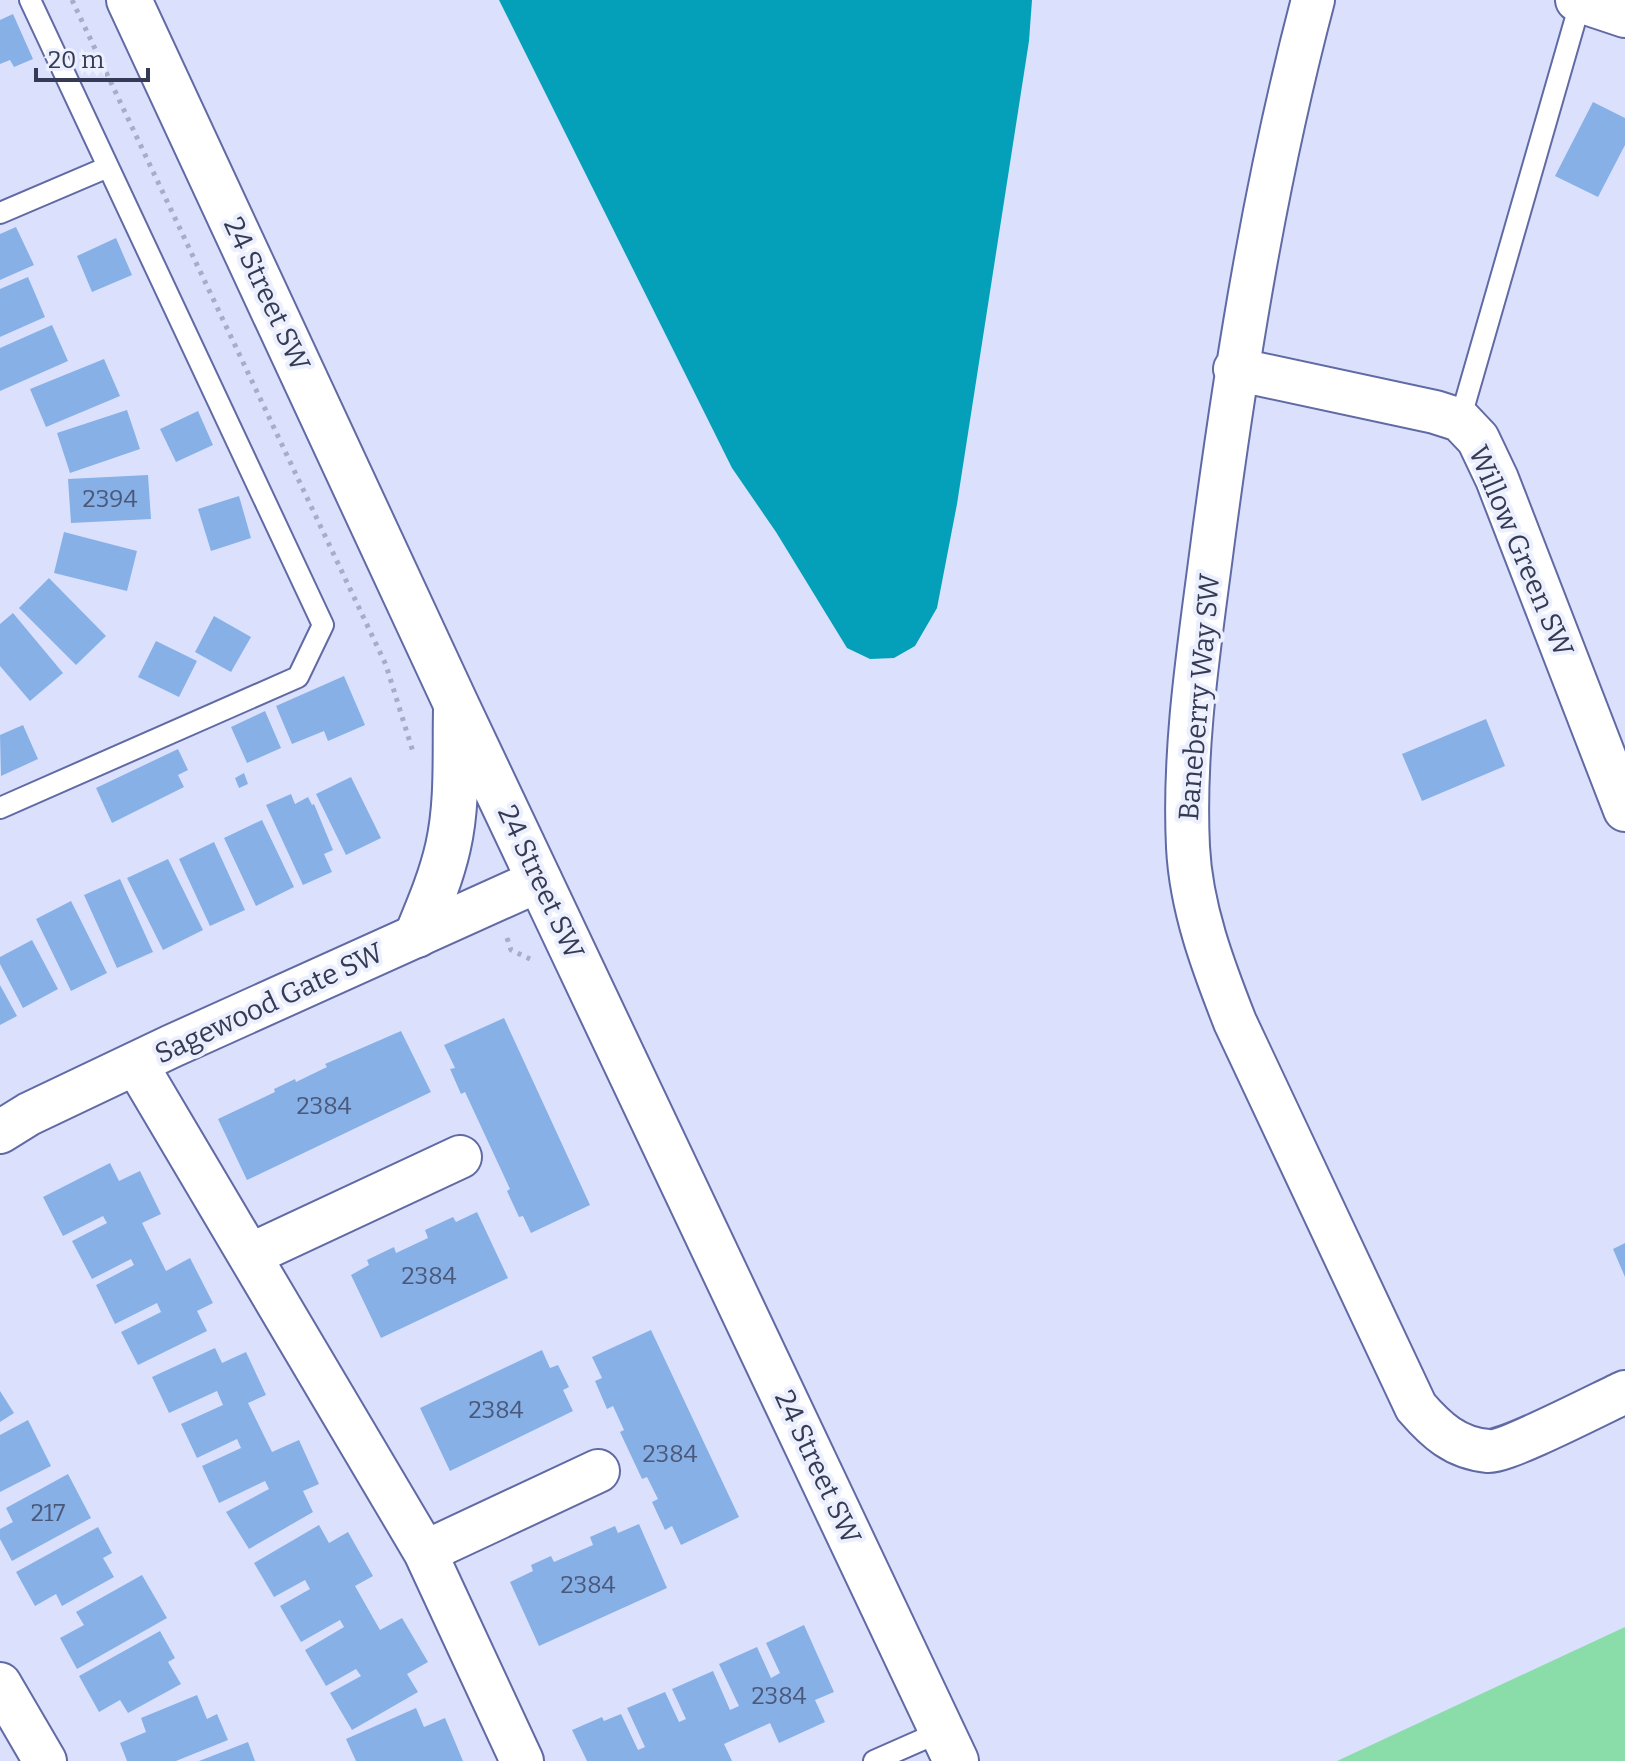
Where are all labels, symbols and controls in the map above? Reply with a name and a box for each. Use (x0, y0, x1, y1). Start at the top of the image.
scale bar (36, 32, 148, 82)
text: 20 m (48, 46, 104, 74)
street label: 24 Street SW (217, 212, 317, 376)
street label: Willow Green SW (1462, 441, 1580, 662)
house number: 2394 (83, 485, 137, 513)
street label: Baneberry Way SW (1172, 572, 1226, 822)
street label: 24 Street SW (491, 800, 591, 964)
street label: Sagewood Gate SW (150, 935, 389, 1070)
house number: 2384 (296, 1092, 352, 1120)
house number: 2384 (401, 1262, 457, 1290)
street label: 24 Street SW (768, 1385, 868, 1549)
house number: 2384 (468, 1396, 524, 1424)
house number: 2384 (642, 1440, 698, 1468)
house number: 217 (31, 1499, 65, 1527)
house number: 2384 (560, 1571, 616, 1599)
house number: 2384 (751, 1682, 807, 1710)

